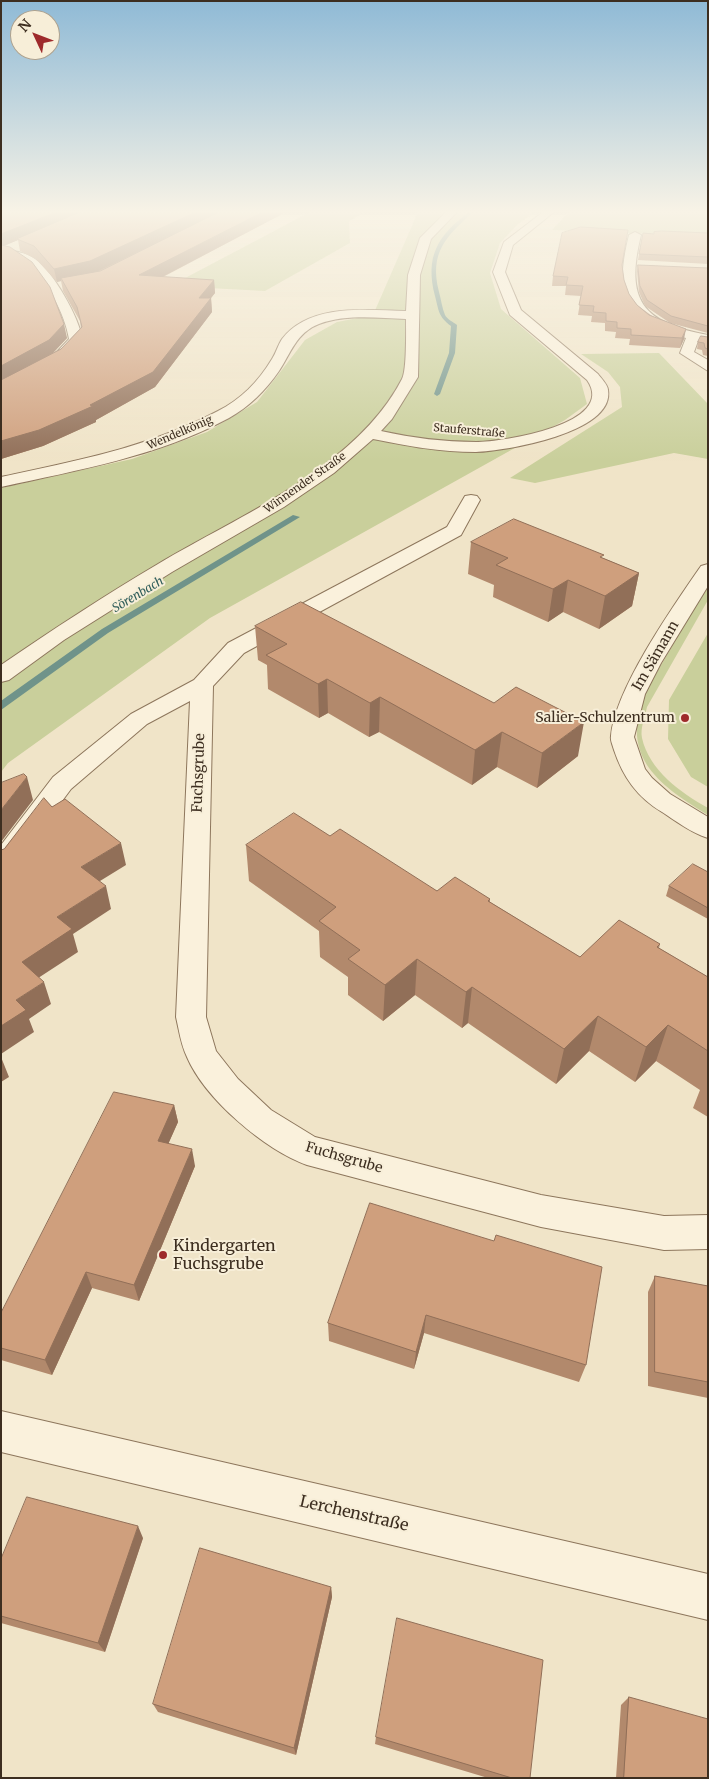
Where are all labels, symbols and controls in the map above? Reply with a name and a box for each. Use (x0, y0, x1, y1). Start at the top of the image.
north arrow (10, 10, 60, 60)
text: N (14, 15, 35, 36)
street label: Wendelkönig (145, 413, 215, 453)
street label: Stauferstraße (433, 421, 505, 441)
street label: Winnender Straße (262, 450, 348, 516)
water label: Sörenbach (110, 574, 166, 616)
street label: Im Sämann (629, 618, 683, 694)
place label: Salier-Schulzentrum (535, 710, 675, 726)
marker: Salier-Schulzentrum (679, 712, 691, 724)
street label: Fuchsgrube (189, 733, 209, 813)
street label: Fuchsgrube (304, 1139, 384, 1177)
place label: Kindergarten Fuchsgrube (173, 1236, 276, 1274)
marker: Kindergarten Fuchsgrube (157, 1249, 169, 1261)
street label: Lerchenstraße (298, 1492, 410, 1536)

